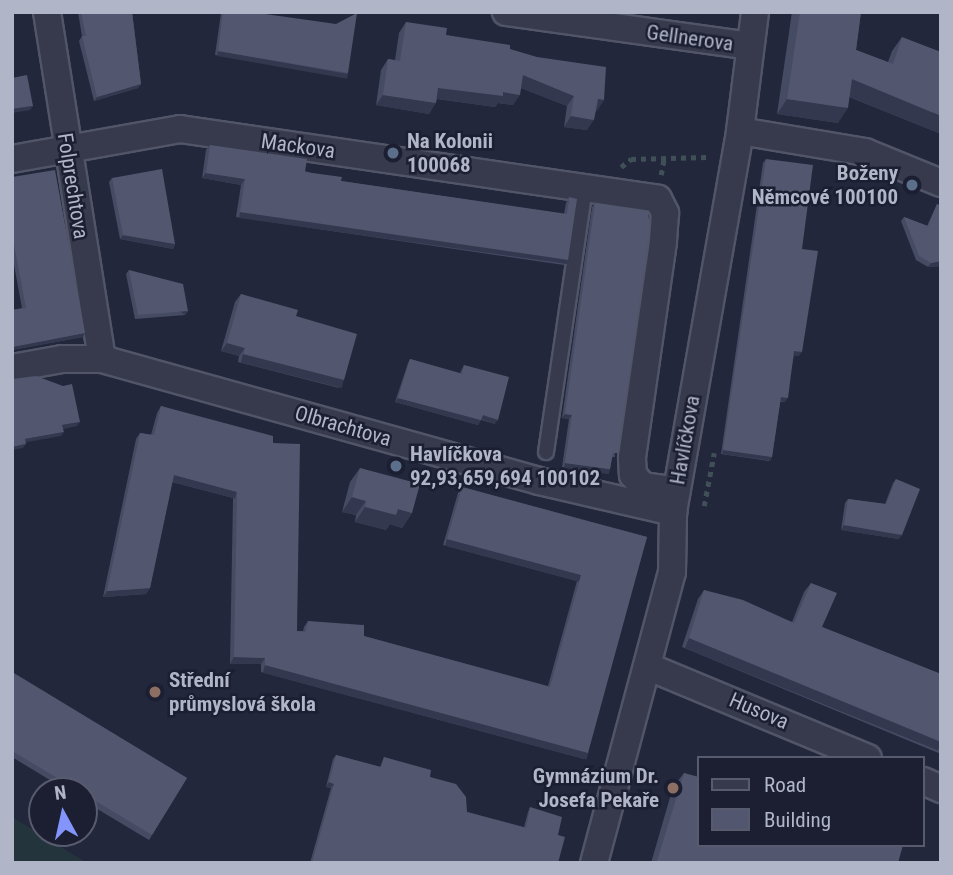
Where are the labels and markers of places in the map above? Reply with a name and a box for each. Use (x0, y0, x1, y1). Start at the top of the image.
place label: Na Kolonii 100068 (407, 128, 493, 178)
marker: Na Kolonii 100068 (385, 145, 401, 161)
place label: Boženy Němcové 100100 (752, 160, 898, 210)
marker: Boženy Němcové 100100 (904, 177, 920, 193)
place label: Havlíčkova 92,93,659,694 100102 (410, 441, 600, 491)
marker: Havlíčkova 92,93,659,694 100102 (388, 458, 404, 474)
place label: Střední průmyslová škola (169, 667, 316, 717)
marker: Střední průmyslová škola (147, 684, 163, 700)
place label: Gymnázium Dr. Josefa Pekaře (533, 763, 659, 813)
marker: Gymnázium Dr. Josefa Pekaře (665, 780, 681, 796)

